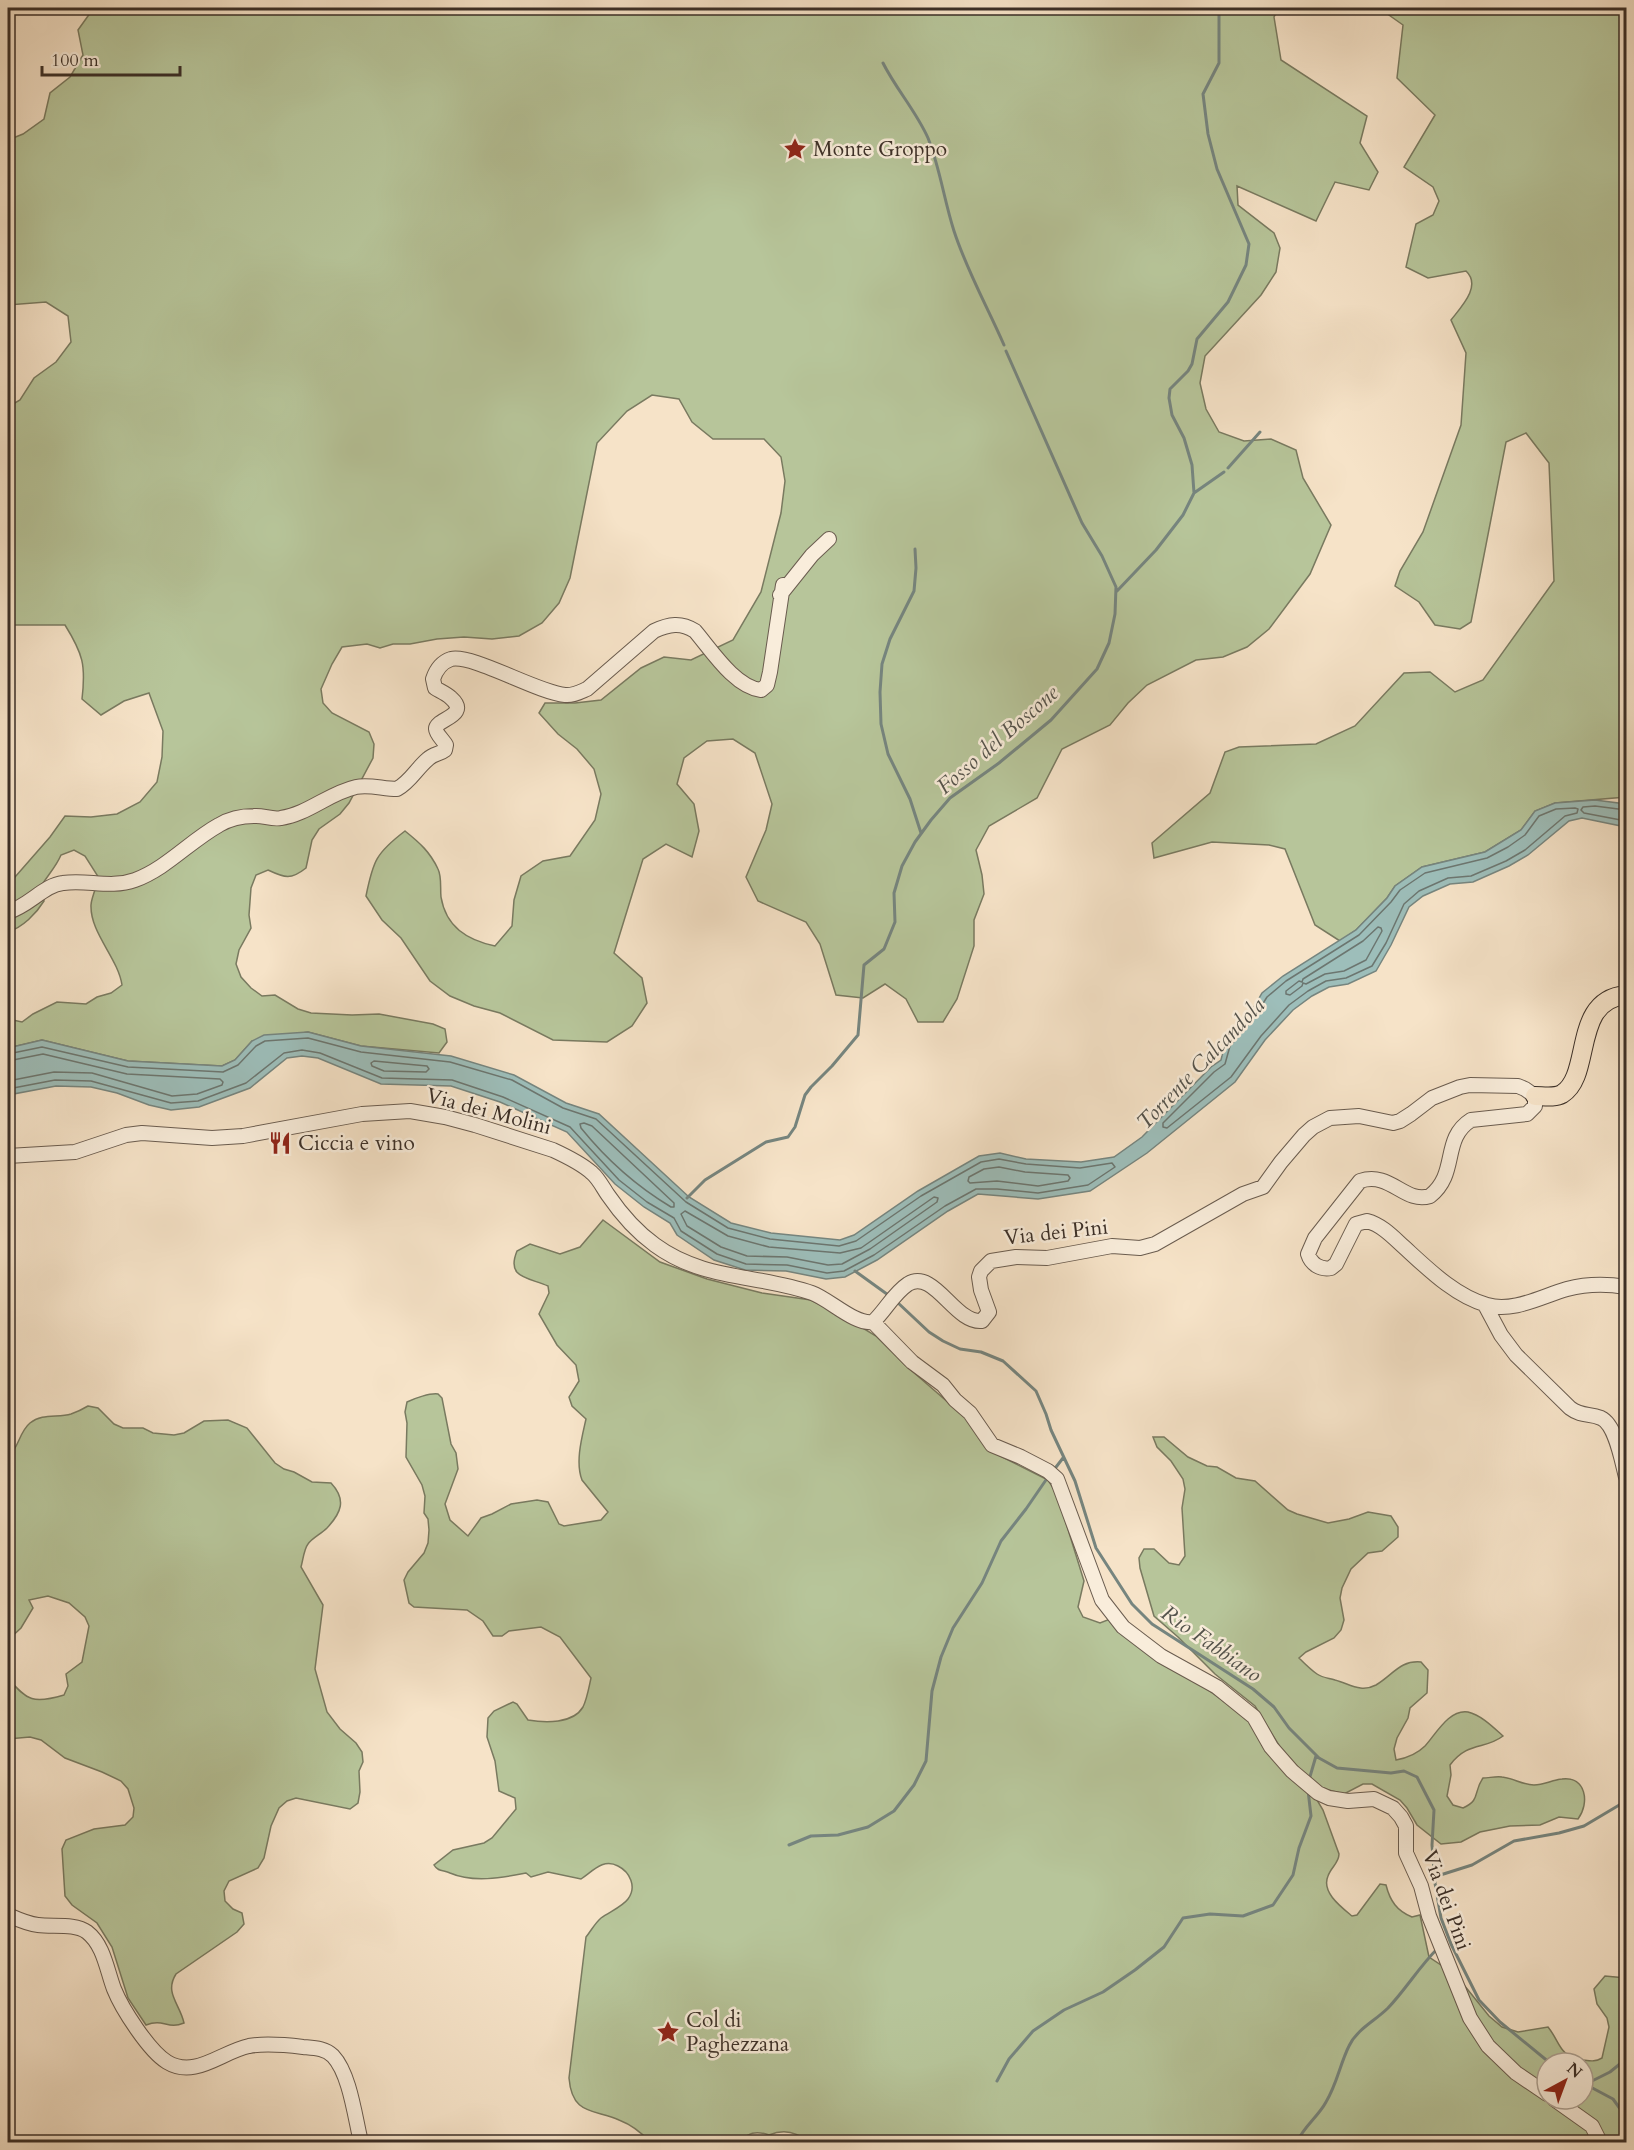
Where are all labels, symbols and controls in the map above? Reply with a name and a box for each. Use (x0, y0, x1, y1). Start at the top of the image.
scale bar (42, 39, 180, 77)
text: 100 m (51, 48, 99, 73)
place label: Monte Groppo (813, 135, 947, 164)
place icon: Monte Groppo (782, 136, 808, 162)
water label: Fosso del Boscone (930, 678, 1065, 801)
water label: Torrente Calcandola (1130, 991, 1272, 1136)
street label: Via dei Molini (423, 1081, 555, 1142)
place label: Ciccia e vino (298, 1129, 415, 1158)
restaurant icon: Ciccia e vino (267, 1130, 293, 1156)
street label: Via dei Pini (1003, 1213, 1110, 1252)
water label: Rio Fabbiano (1155, 1598, 1268, 1689)
street label: Via dei Pini (1415, 1846, 1478, 1954)
place label: Col di Paghezzana (686, 2006, 789, 2059)
place icon: Col di Paghezzana (655, 2019, 681, 2045)
north arrow (1535, 2051, 1595, 2111)
text: N (1562, 2058, 1587, 2083)

